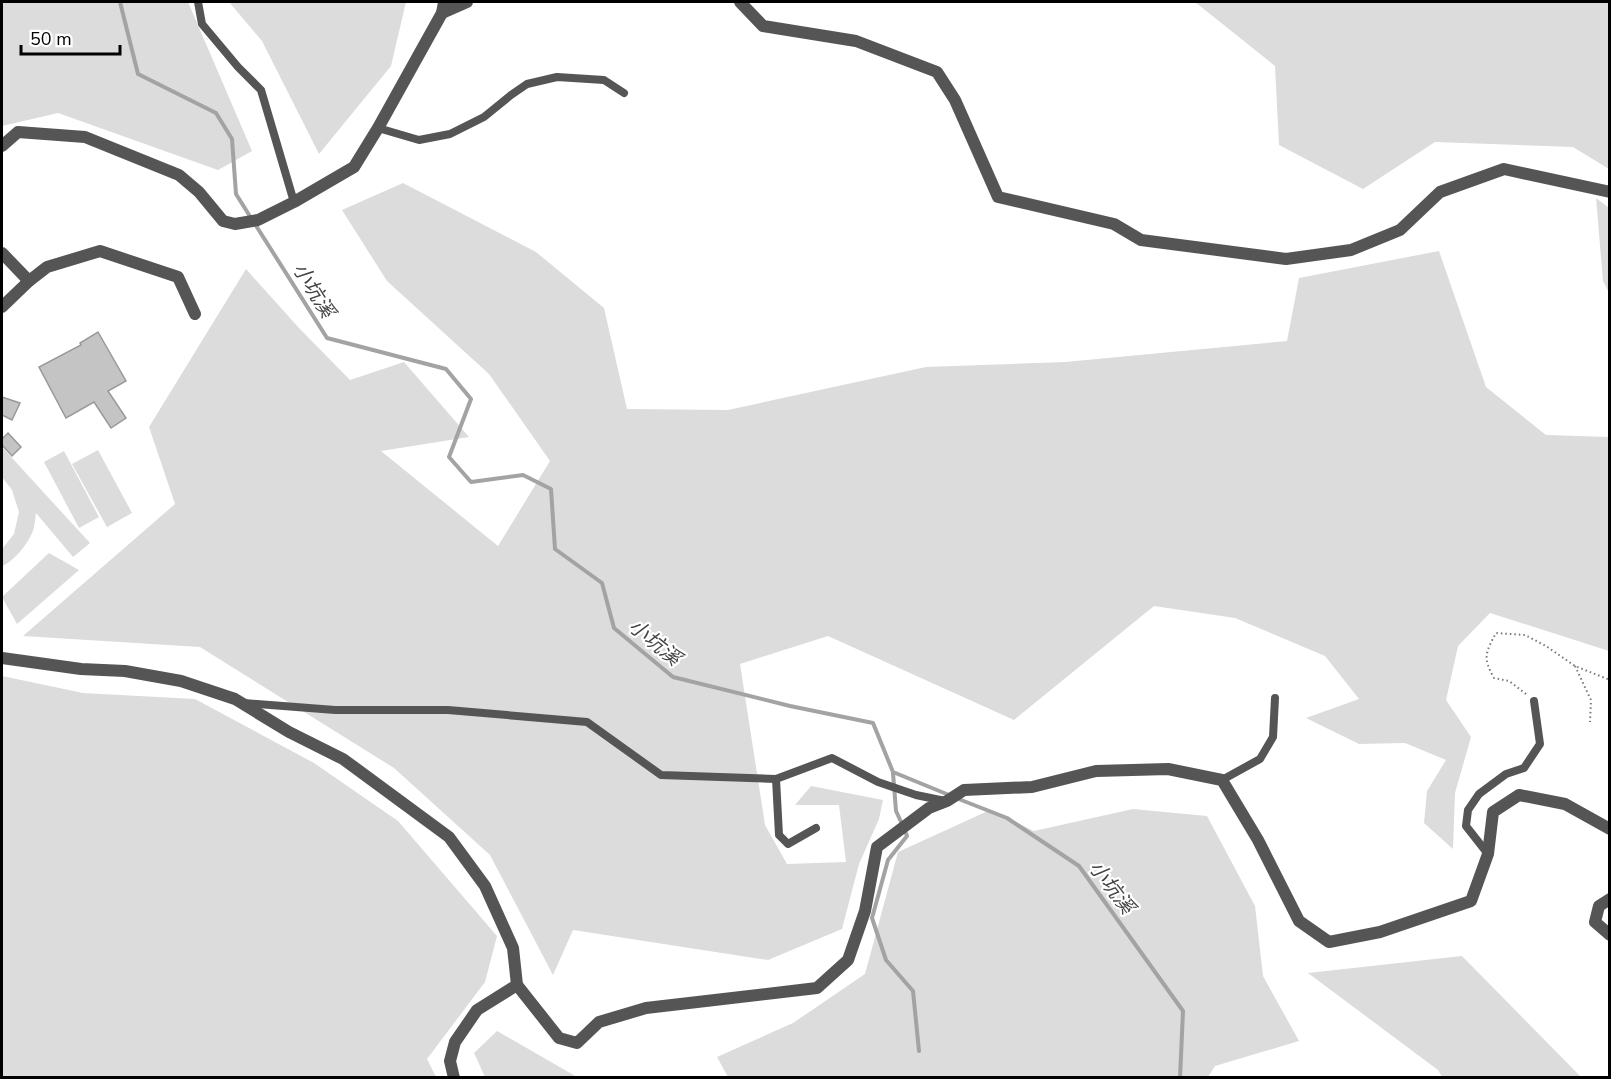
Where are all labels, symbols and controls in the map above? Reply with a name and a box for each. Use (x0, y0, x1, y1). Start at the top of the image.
scale bar (21, 18, 120, 56)
text: 50 m (30, 27, 72, 51)
water label: 小坑溪 (286, 258, 343, 325)
water label: 小坑溪 (623, 613, 689, 674)
water label: 小坑溪 (1083, 855, 1142, 922)

